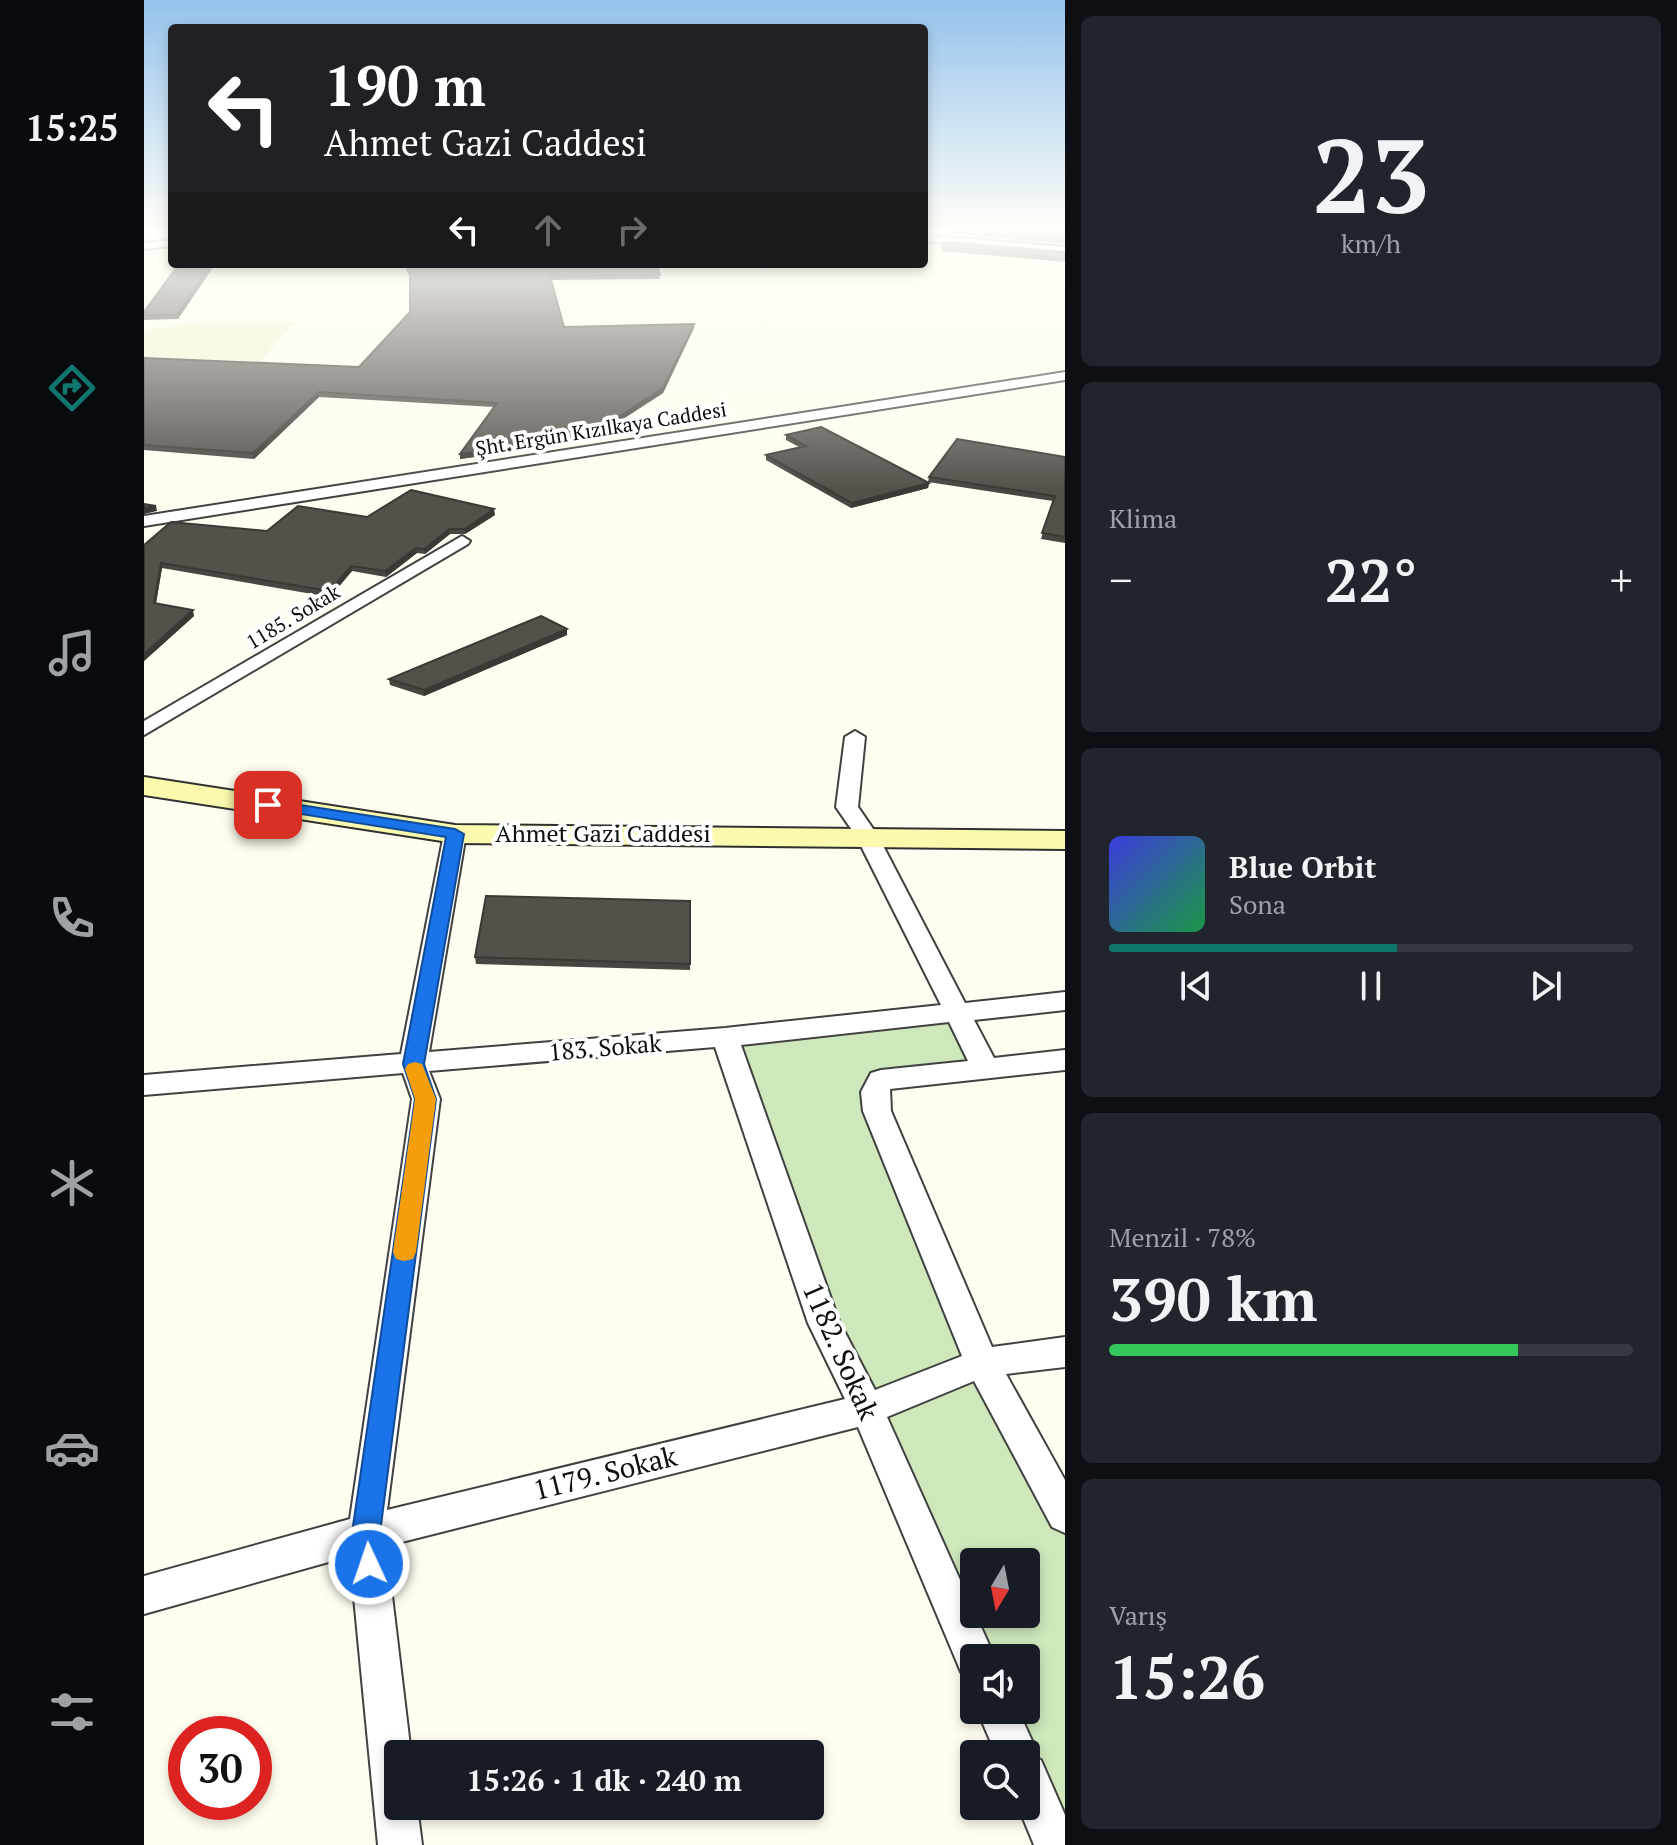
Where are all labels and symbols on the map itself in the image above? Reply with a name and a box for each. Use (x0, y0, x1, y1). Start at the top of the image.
street label: Şht. Ergün Kızılkaya Caddesi (474, 395, 728, 462)
street label: 1185. Sokak (241, 578, 345, 655)
pin (234, 771, 302, 839)
street label: Ahmet Gazi Caddesi (495, 817, 711, 849)
street label: 183. Sokak (547, 1026, 663, 1068)
street label: 1182. Sokak (795, 1276, 888, 1426)
street label: 1179. Sokak (529, 1437, 681, 1508)
position arrow (327, 1522, 411, 1606)
north arrow (960, 1548, 1040, 1628)
speed limit sign: 30 (168, 1716, 272, 1820)

